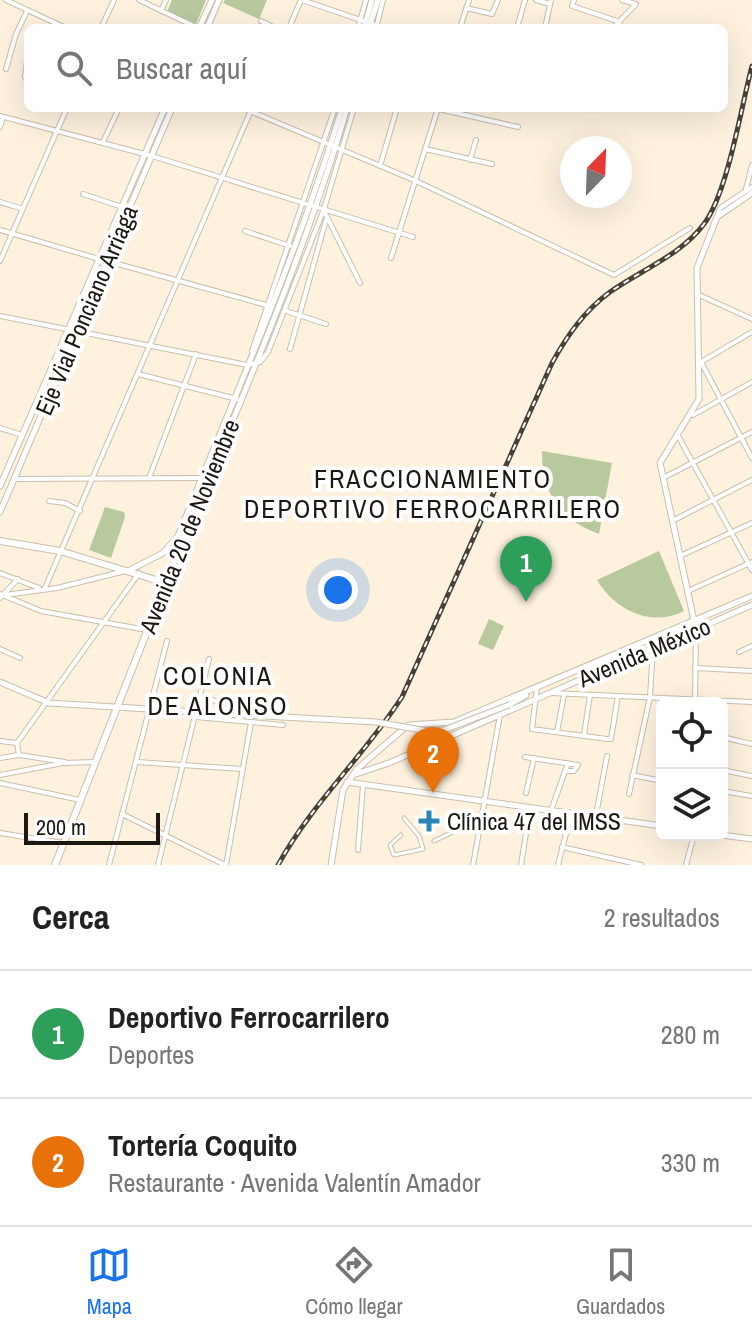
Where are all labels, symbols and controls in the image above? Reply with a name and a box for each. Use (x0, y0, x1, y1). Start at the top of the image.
search box (24, 24, 728, 112)
icon: search (52, 46, 96, 90)
text: Buscar aquí (116, 48, 247, 88)
north arrow (560, 136, 632, 208)
street label: Eje Vial Ponciano Arriaga (27, 200, 145, 420)
street label: Avenida 20 de Noviembre (131, 414, 247, 639)
district label: FRACCIONAMIENTO DEPORTIVO FERROCARRILERO (244, 461, 622, 526)
pin: 1 (500, 536, 552, 602)
your location (318, 570, 358, 610)
street label: Avenida México (572, 610, 715, 695)
district label: COLONIA DE ALONSO (147, 658, 289, 723)
map controls (656, 697, 728, 841)
button: locate (656, 697, 728, 769)
pin: 2 (407, 727, 459, 793)
button: layers (656, 769, 728, 841)
place label: Clínica 47 del IMSS (447, 805, 621, 837)
scale bar (24, 809, 160, 845)
marker: Clínica 47 del IMSS (418, 810, 440, 832)
text: 200 m (36, 812, 86, 842)
text: Cerca (32, 894, 110, 940)
text: 2 resultados (604, 900, 720, 935)
text: Deportivo Ferrocarrilero (108, 997, 390, 1037)
text: 1 (52, 1017, 64, 1052)
text: 280 m (661, 1017, 720, 1052)
text: Deportes (108, 1037, 195, 1072)
text: Tortería Coquito (108, 1125, 298, 1165)
text: 2 (52, 1145, 64, 1180)
text: 330 m (661, 1145, 720, 1180)
text: Restaurante · Avenida Valentín Amador (108, 1165, 481, 1200)
tab: Mapa (87, 1243, 132, 1321)
tab: Cómo llegar (305, 1243, 403, 1321)
tab: Guardados (576, 1243, 665, 1321)

